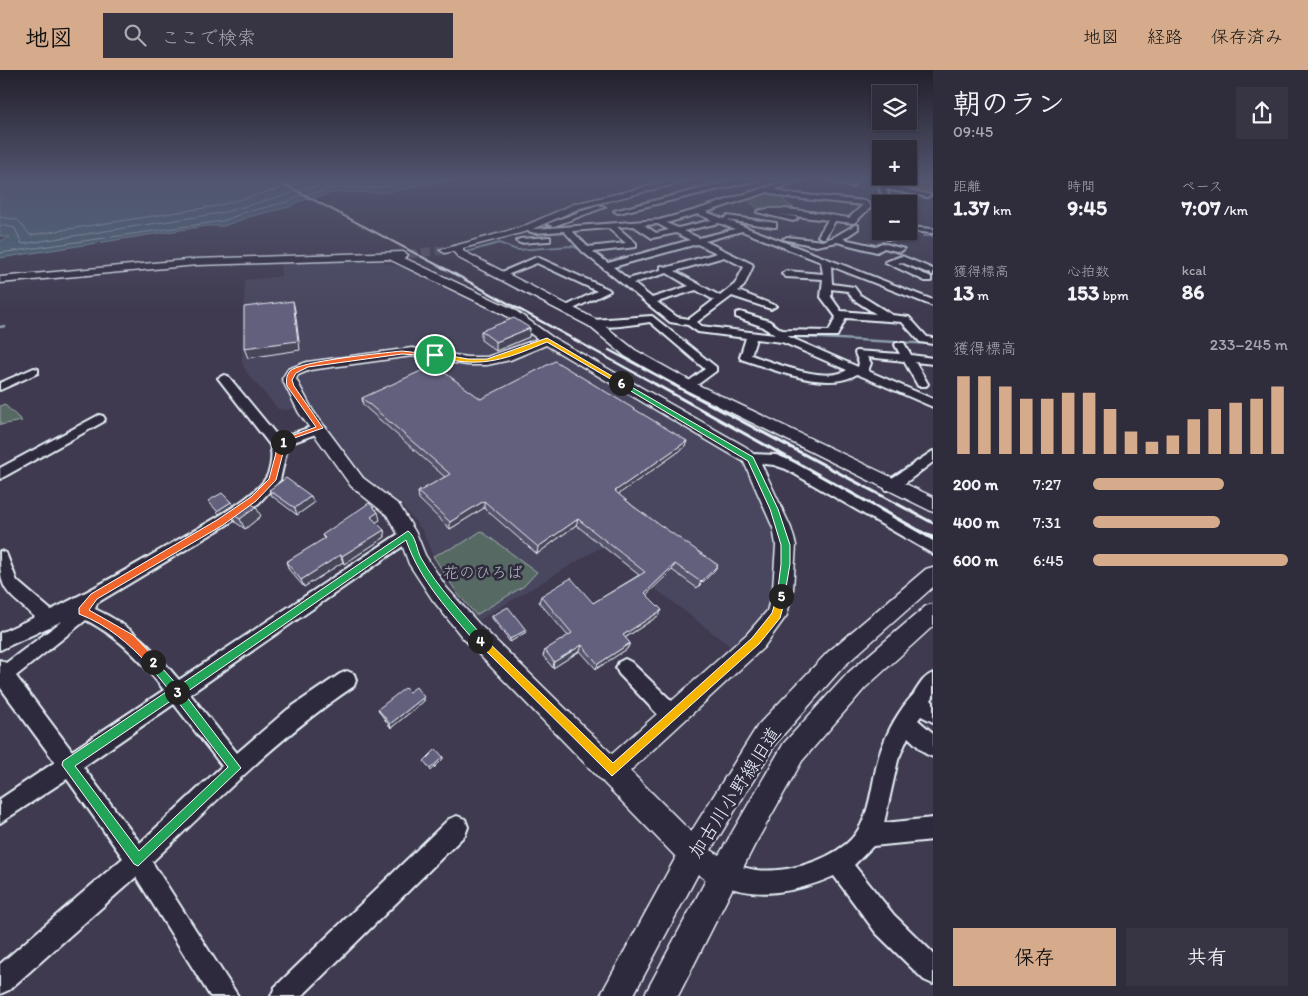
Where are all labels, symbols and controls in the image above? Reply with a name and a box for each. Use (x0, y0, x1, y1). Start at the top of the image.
search box (103, 13, 453, 58)
icon: search (121, 21, 149, 49)
text: 地図 (25, 23, 73, 52)
text: ここで検索 (161, 26, 256, 49)
text: 地図 (1083, 26, 1119, 48)
text: 経路 (1147, 26, 1183, 48)
text: 保存済み (1211, 26, 1283, 48)
map controls (872, 85, 917, 240)
button: layers (872, 85, 917, 130)
text: 朝のラン (953, 86, 1065, 120)
button: share (1236, 87, 1288, 139)
text: 09:45 (953, 122, 993, 141)
button: + (872, 140, 917, 185)
text: 距離 (953, 178, 981, 195)
text: 時間 (1067, 178, 1095, 195)
text: ペース (1182, 178, 1223, 195)
button: − (872, 195, 917, 240)
text: 1.37 (953, 195, 990, 220)
text: 9:45 (1067, 195, 1107, 220)
text: 7:07 (1182, 195, 1221, 220)
text: km (990, 202, 1011, 219)
text: /km (1221, 202, 1248, 219)
text: kcal (1182, 262, 1207, 279)
text: 獲得標高 (953, 263, 1009, 280)
text: 心拍数 (1067, 263, 1109, 280)
text: 86 (1182, 279, 1204, 304)
text: 13 (953, 280, 974, 305)
text: 153 (1067, 280, 1100, 305)
text: m (974, 287, 989, 304)
text: bpm (1100, 287, 1129, 304)
pin (414, 334, 456, 376)
text: 233–245 m (1210, 335, 1288, 354)
text: 獲得標高 (953, 339, 1017, 358)
icon: arrive (421, 341, 449, 369)
pin: 6 (608, 370, 634, 396)
text: 6 (618, 375, 625, 392)
pin: 1 (270, 430, 296, 454)
text: 1 (280, 434, 287, 451)
text: 200 m (953, 475, 998, 494)
text: 7:27 (1033, 475, 1061, 494)
text: 400 m (953, 513, 999, 532)
text: 7:31 (1033, 513, 1061, 532)
text: 600 m (953, 551, 998, 570)
text: 6:45 (1033, 551, 1063, 570)
park label: 花のひろば (443, 563, 523, 582)
pin: 5 (768, 584, 794, 608)
text: 5 (778, 588, 785, 605)
pin: 4 (468, 628, 492, 654)
text: 4 (476, 633, 485, 650)
pin: 2 (140, 650, 166, 674)
text: 2 (150, 654, 157, 671)
pin: 3 (164, 680, 190, 704)
text: 3 (174, 684, 181, 701)
street label: 加古川小野線旧道 (683, 722, 785, 862)
button: 保存 (953, 928, 1116, 986)
button: 共有 (1126, 928, 1288, 986)

